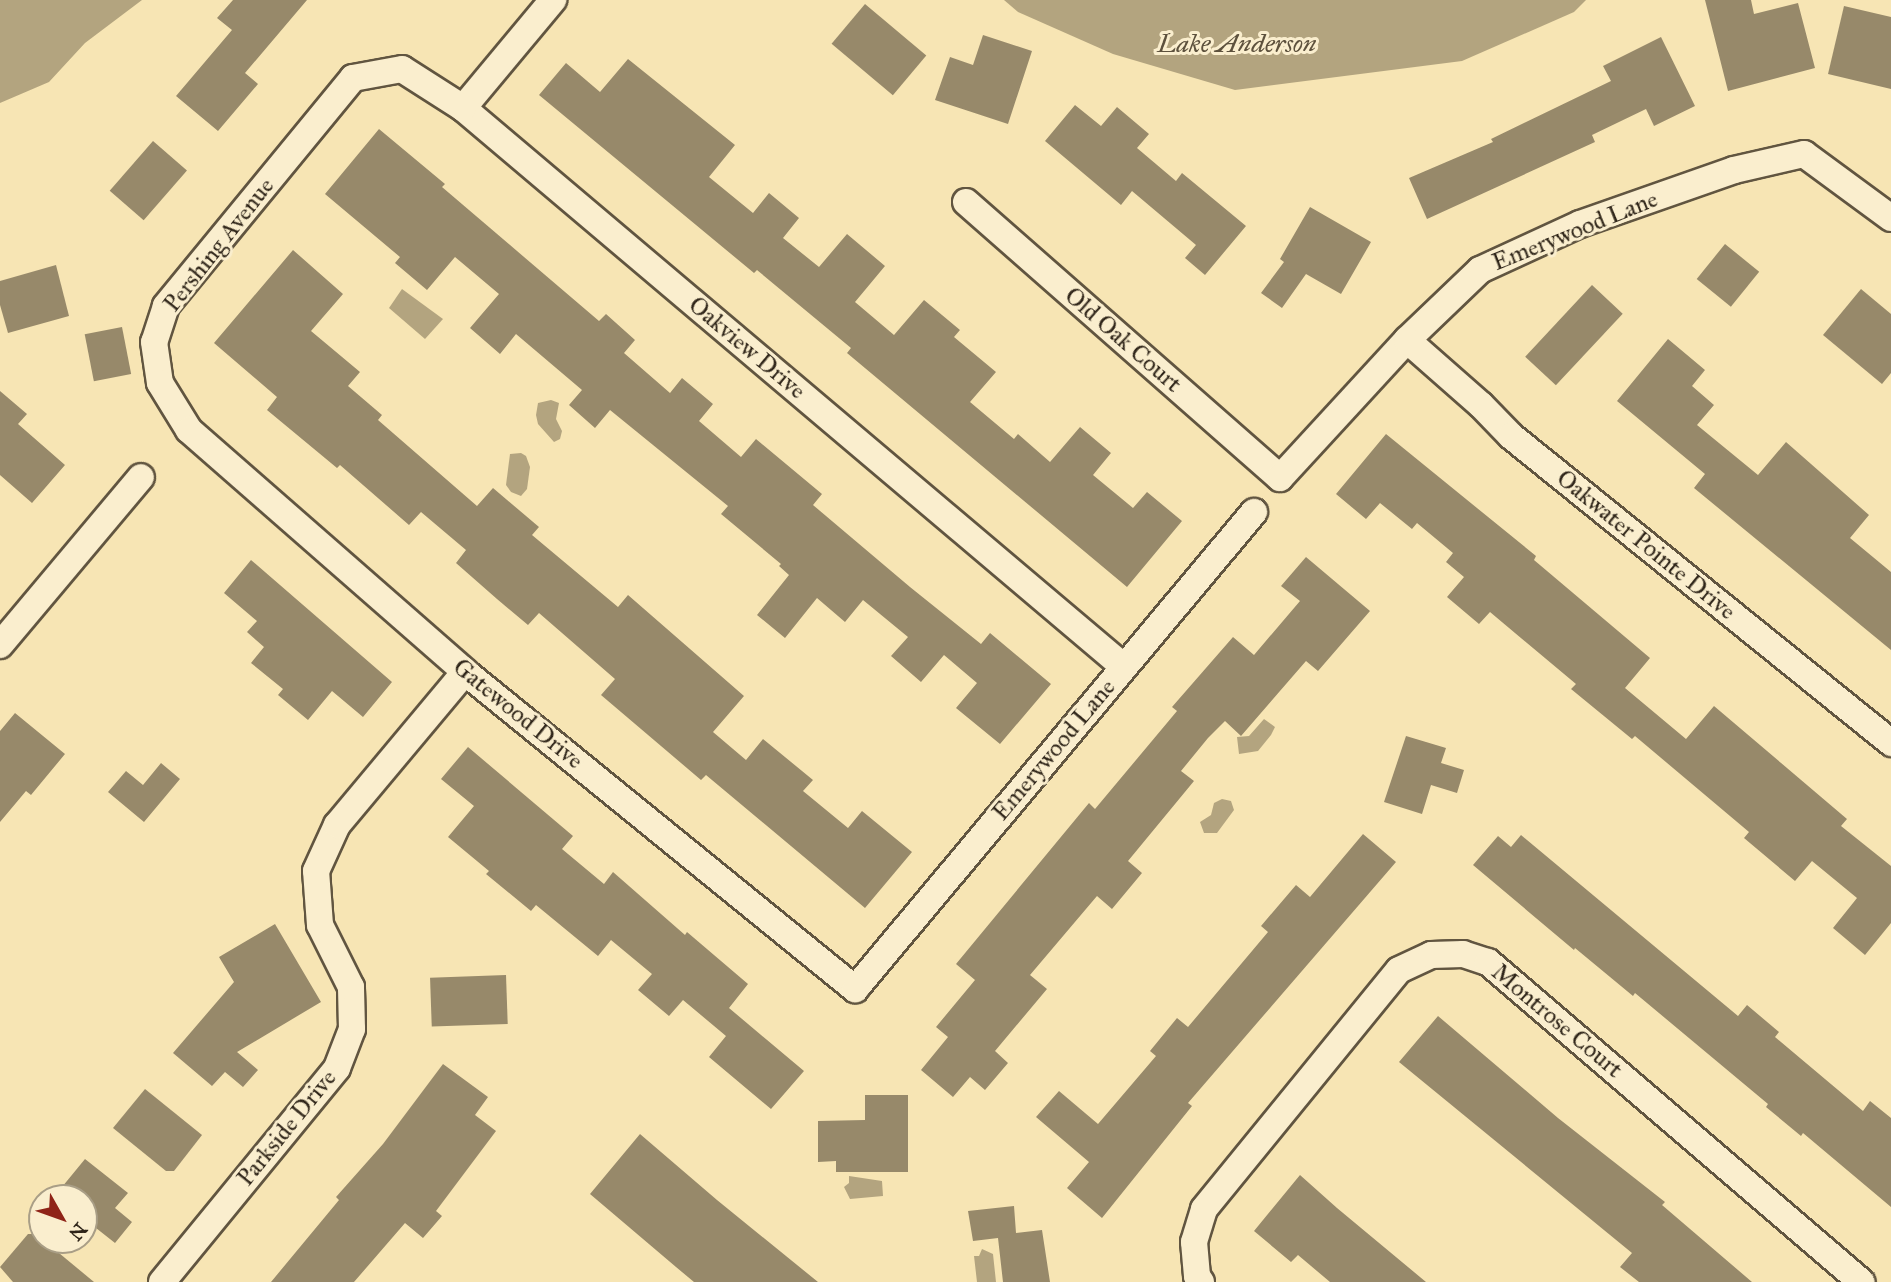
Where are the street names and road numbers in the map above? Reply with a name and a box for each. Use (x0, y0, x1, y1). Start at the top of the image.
street label: Pershing Avenue (158, 172, 280, 318)
street label: Emerywood Lane (1488, 185, 1662, 277)
street label: Old Oak Court (1059, 281, 1187, 399)
street label: Oakview Drive (683, 291, 811, 405)
street label: Oakwater Pointe Drive (1551, 464, 1741, 626)
street label: Gatewood Drive (447, 653, 589, 775)
street label: Emerywood Lane (987, 673, 1121, 827)
street label: Montrose Court (1486, 958, 1628, 1084)
street label: Parkside Drive (231, 1064, 343, 1192)

